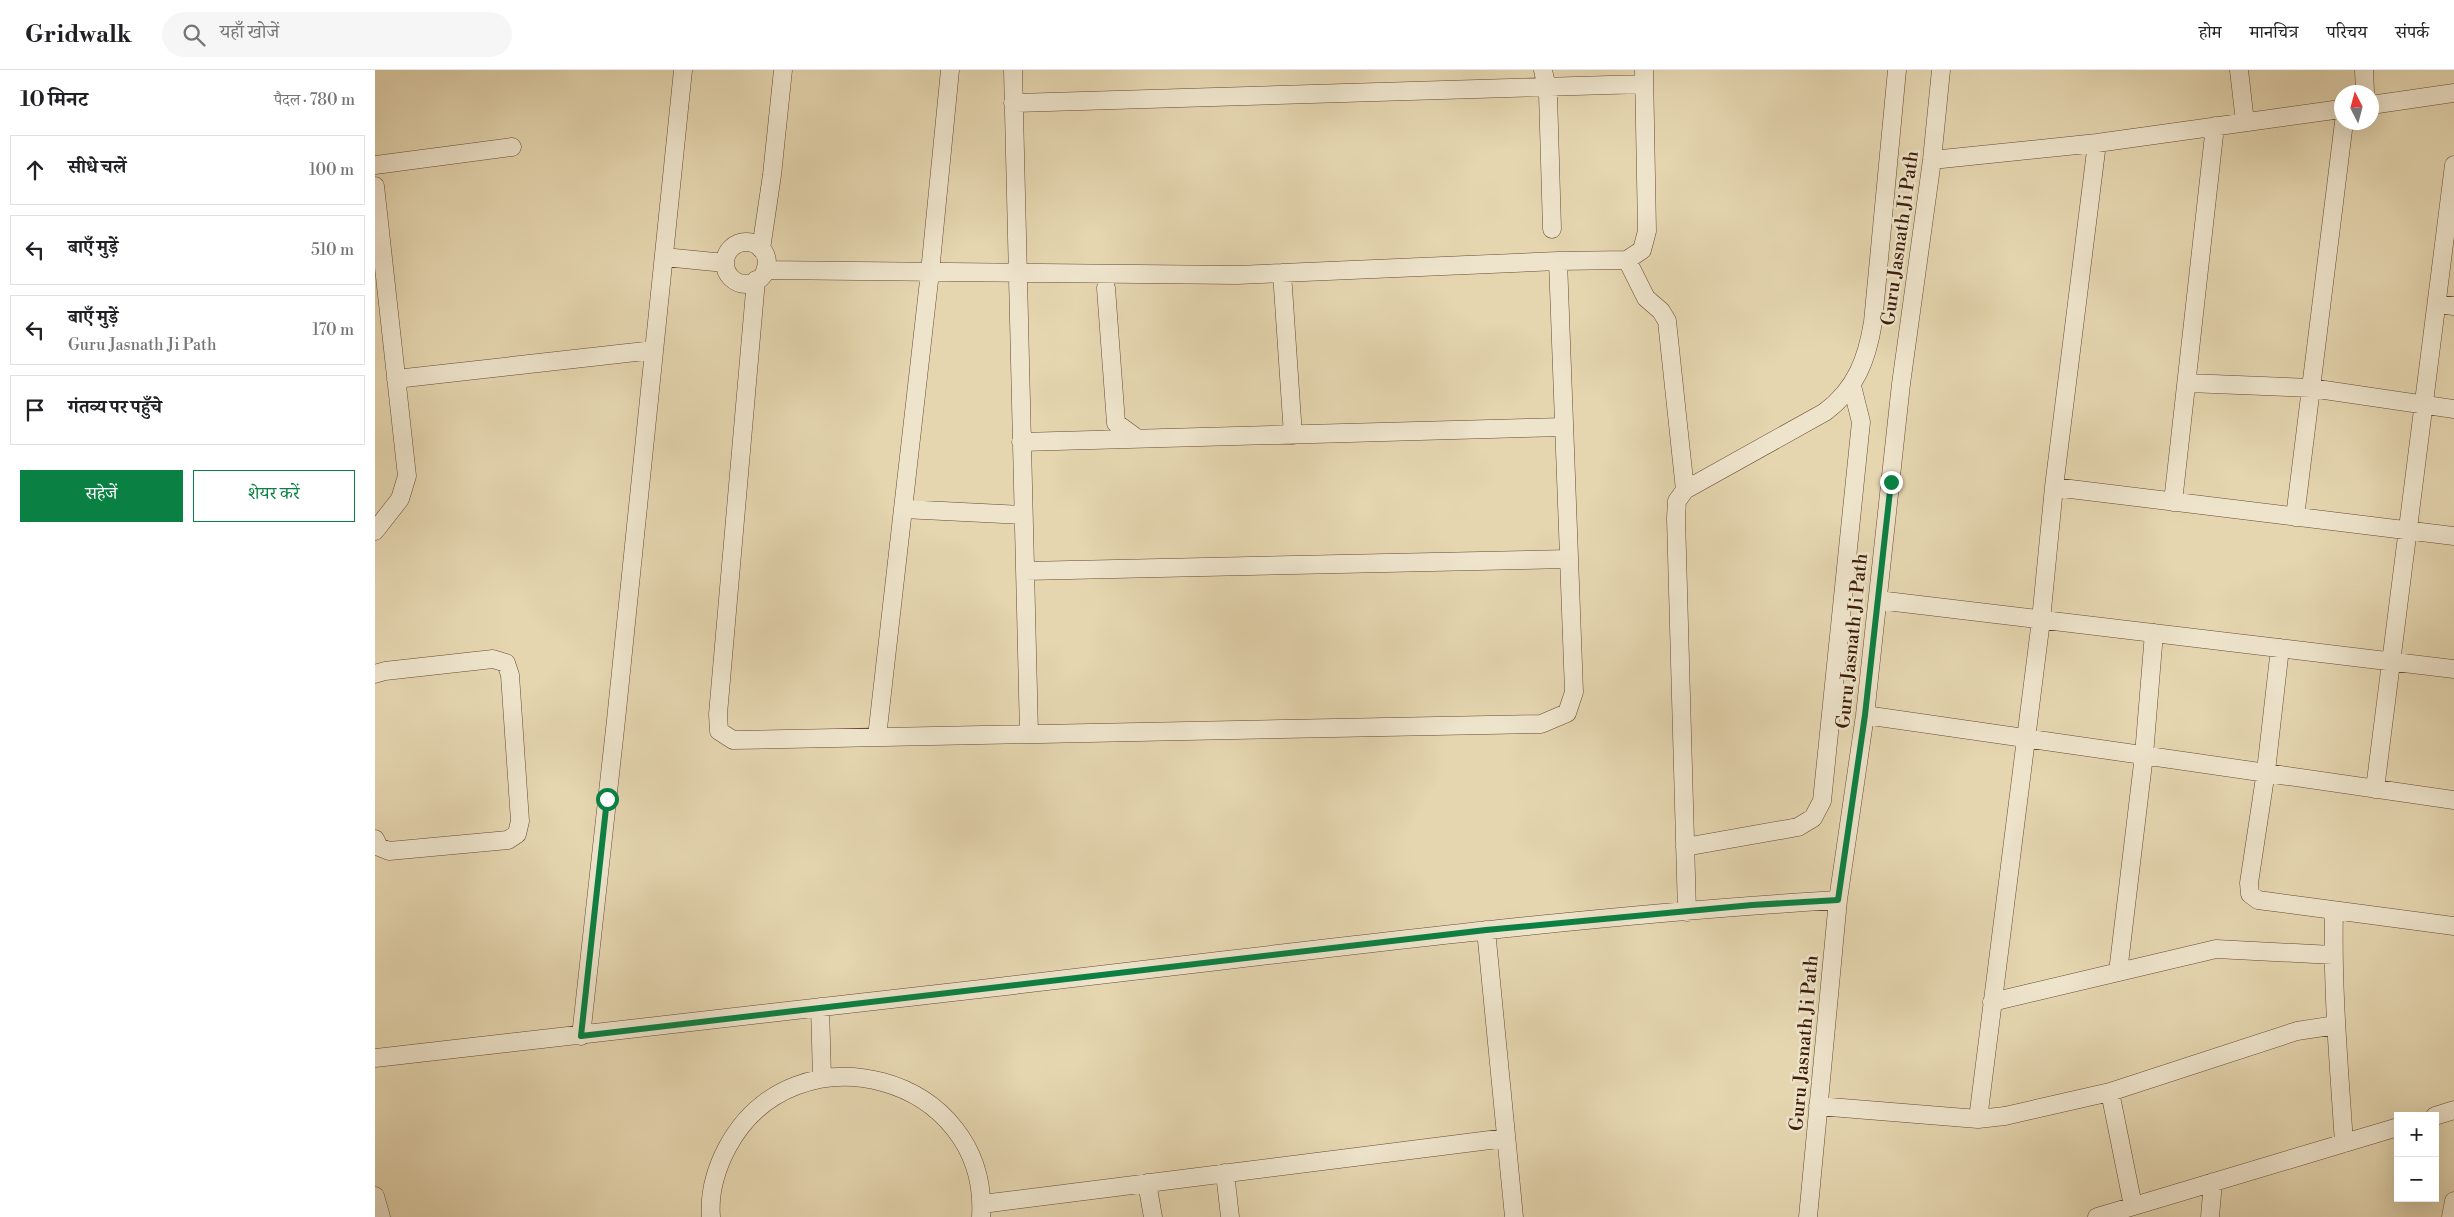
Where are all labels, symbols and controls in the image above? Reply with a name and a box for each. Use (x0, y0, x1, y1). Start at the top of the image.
search box (162, 12, 512, 57)
text: Gridwalk (25, 20, 132, 50)
text: यहाँ खोजें (220, 20, 279, 44)
icon: search (180, 21, 208, 49)
text: होम (2199, 21, 2222, 44)
text: मानचित्र (2250, 21, 2298, 44)
text: परिचय (2326, 21, 2367, 44)
text: संपर्क (2395, 21, 2429, 44)
north arrow (2334, 85, 2379, 130)
text: 10 मिनट (20, 87, 88, 113)
text: पैदल · 780 m (274, 90, 355, 110)
street label: Guru Jasnath Ji Path (1876, 149, 1924, 327)
text: सीधे चलें (68, 155, 126, 179)
icon: ahead (21, 156, 49, 184)
text: 100 m (309, 160, 354, 180)
text: बाएँ मुड़ें (68, 235, 118, 259)
icon: left (21, 236, 49, 264)
text: 510 m (311, 240, 354, 260)
text: बाएँ मुड़ें (68, 305, 118, 329)
icon: left (21, 316, 49, 344)
text: 170 m (312, 320, 354, 340)
text: Guru Jasnath Ji Path (68, 335, 216, 355)
text: गंतव्य पर पहुँचे (68, 395, 162, 419)
icon: arrive (21, 396, 49, 424)
button: सहेजें (20, 470, 183, 522)
button: शेयर करें (193, 470, 355, 522)
route end (1880, 471, 1903, 494)
street label: Guru Jasnath Ji Path (1831, 552, 1873, 730)
route start (596, 788, 619, 811)
street label: Guru Jasnath Ji Path (1784, 954, 1824, 1132)
map controls (2394, 1112, 2439, 1202)
button: + (2394, 1112, 2439, 1157)
button: − (2394, 1157, 2439, 1202)

